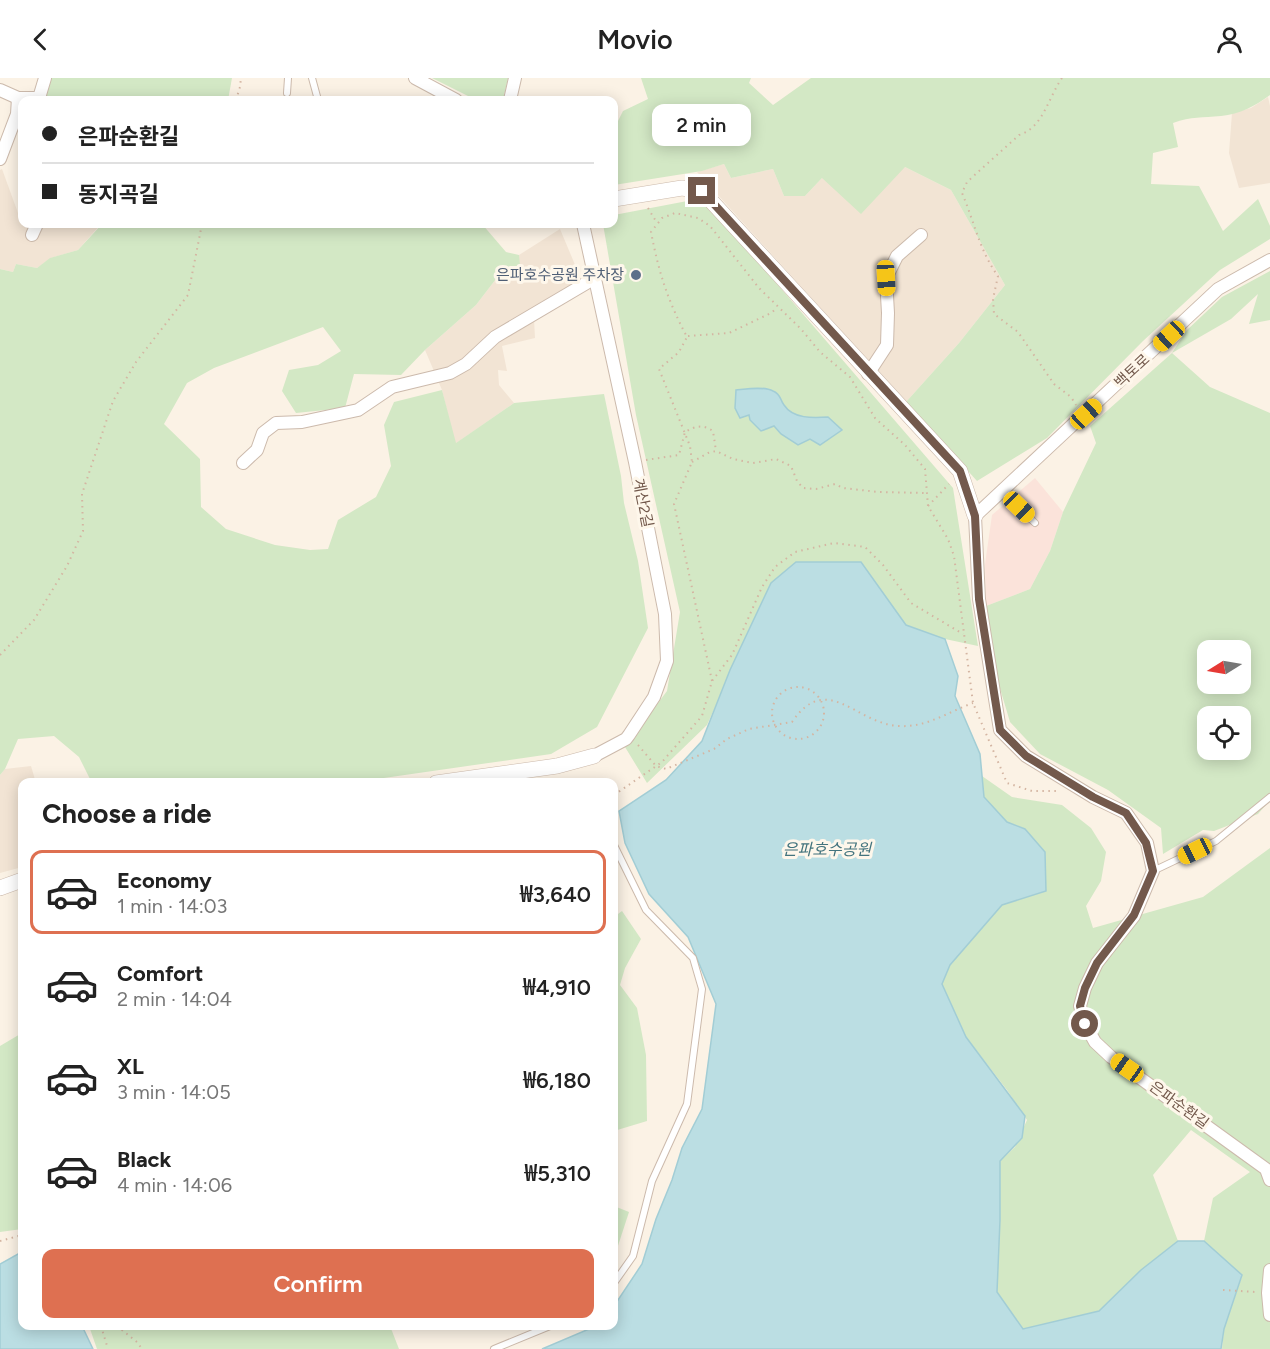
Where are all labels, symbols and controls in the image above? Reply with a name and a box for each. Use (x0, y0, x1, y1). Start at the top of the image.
icon: back (24, 23, 57, 56)
text: Movio (597, 23, 673, 56)
icon: person (1213, 23, 1246, 56)
callout: 2 min (652, 104, 752, 146)
text: 2 min (677, 113, 726, 137)
text: 은파순환길 (78, 123, 179, 150)
route end (688, 177, 715, 204)
text: 동지곡길 (78, 181, 159, 208)
car (876, 260, 896, 296)
place label: 은파호수공원 주차장 (496, 266, 624, 284)
marker: 은파호수공원 주차장 (629, 268, 643, 282)
car (1150, 317, 1188, 355)
street label: 백토로 (1111, 350, 1153, 392)
car (1067, 395, 1105, 433)
street label: 계산2길 (629, 477, 657, 529)
car (1000, 488, 1038, 526)
north arrow (1197, 640, 1251, 694)
map controls (1197, 640, 1251, 760)
button: locate (1197, 706, 1251, 760)
text: Choose a ride (42, 797, 211, 830)
car (1175, 835, 1215, 867)
water label: 은파호수공원 (783, 840, 872, 859)
icon: car (45, 865, 99, 919)
text: Economy (117, 867, 212, 894)
text: ₩3,640 (520, 881, 591, 908)
text: 1 min · 14:03 (117, 894, 227, 918)
icon: car (45, 958, 99, 1012)
text: Comfort (117, 960, 203, 987)
text: ₩4,910 (523, 974, 591, 1001)
text: 2 min · 14:04 (117, 987, 232, 1011)
route start (1071, 1010, 1098, 1037)
car (1107, 1050, 1147, 1086)
icon: car (45, 1051, 99, 1105)
text: XL (117, 1053, 144, 1080)
text: ₩6,180 (523, 1067, 591, 1094)
street label: 은파순환길 (1146, 1077, 1212, 1133)
text: 3 min · 14:05 (117, 1080, 231, 1104)
icon: car (45, 1144, 99, 1198)
text: Black (117, 1146, 171, 1173)
text: ₩5,310 (525, 1160, 591, 1187)
text: 4 min · 14:06 (117, 1173, 232, 1197)
button: Confirm (42, 1249, 594, 1318)

